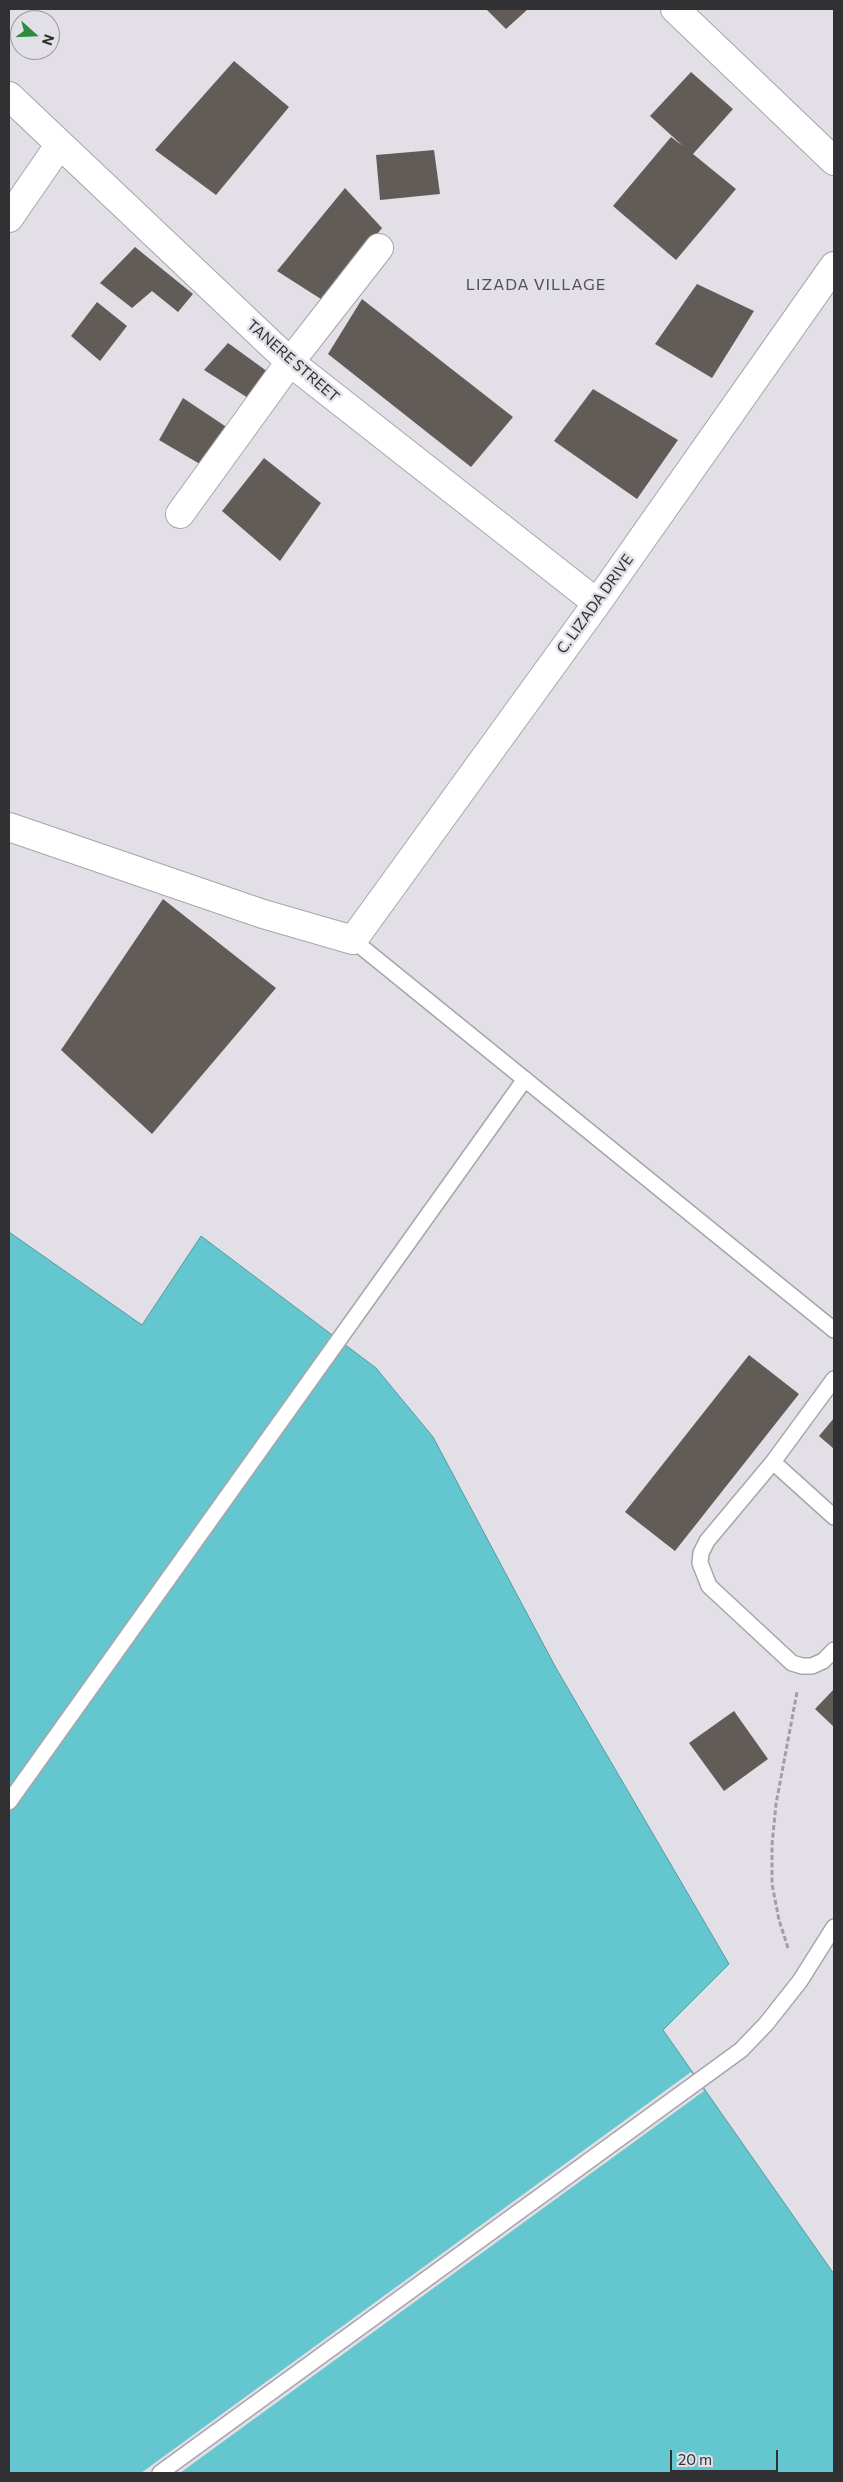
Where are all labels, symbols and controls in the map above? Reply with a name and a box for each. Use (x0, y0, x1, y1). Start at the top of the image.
north arrow (10, 10, 60, 60)
text: N (39, 32, 58, 48)
district label: LIZADA VILLAGE (464, 275, 608, 295)
street label: TANERE STREET (243, 316, 343, 406)
street label: C. LIZADA DRIVE (553, 551, 637, 657)
scale bar (673, 2440, 780, 2472)
text: 20 m (678, 2450, 712, 2468)

